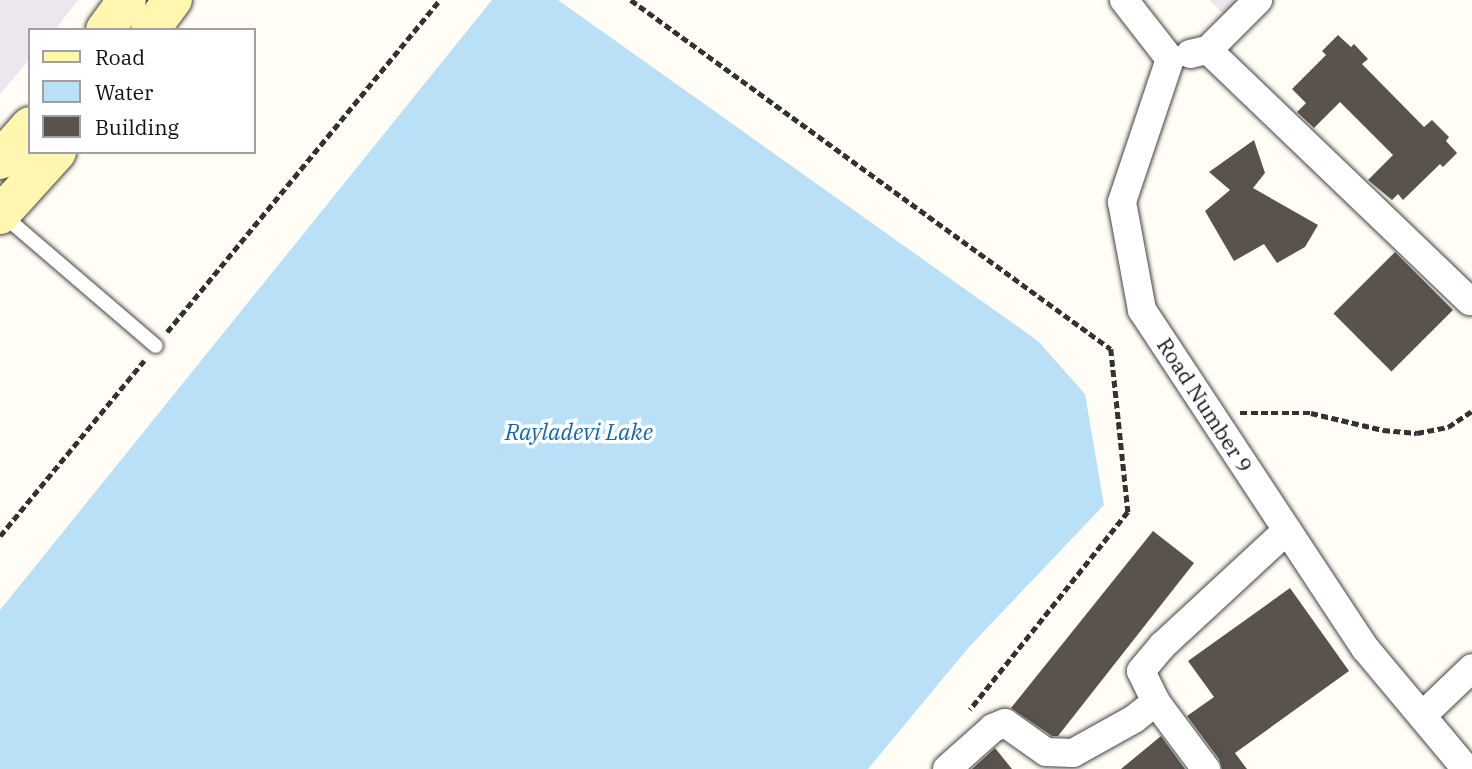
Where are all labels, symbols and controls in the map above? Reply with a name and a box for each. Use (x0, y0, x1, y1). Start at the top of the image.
legend (28, 28, 256, 154)
text: Road (95, 43, 145, 71)
text: Water (95, 78, 153, 106)
text: Building (95, 113, 179, 141)
street label: Road Number 9 (1152, 333, 1258, 477)
water label: Rayladevi Lake (505, 417, 653, 445)

